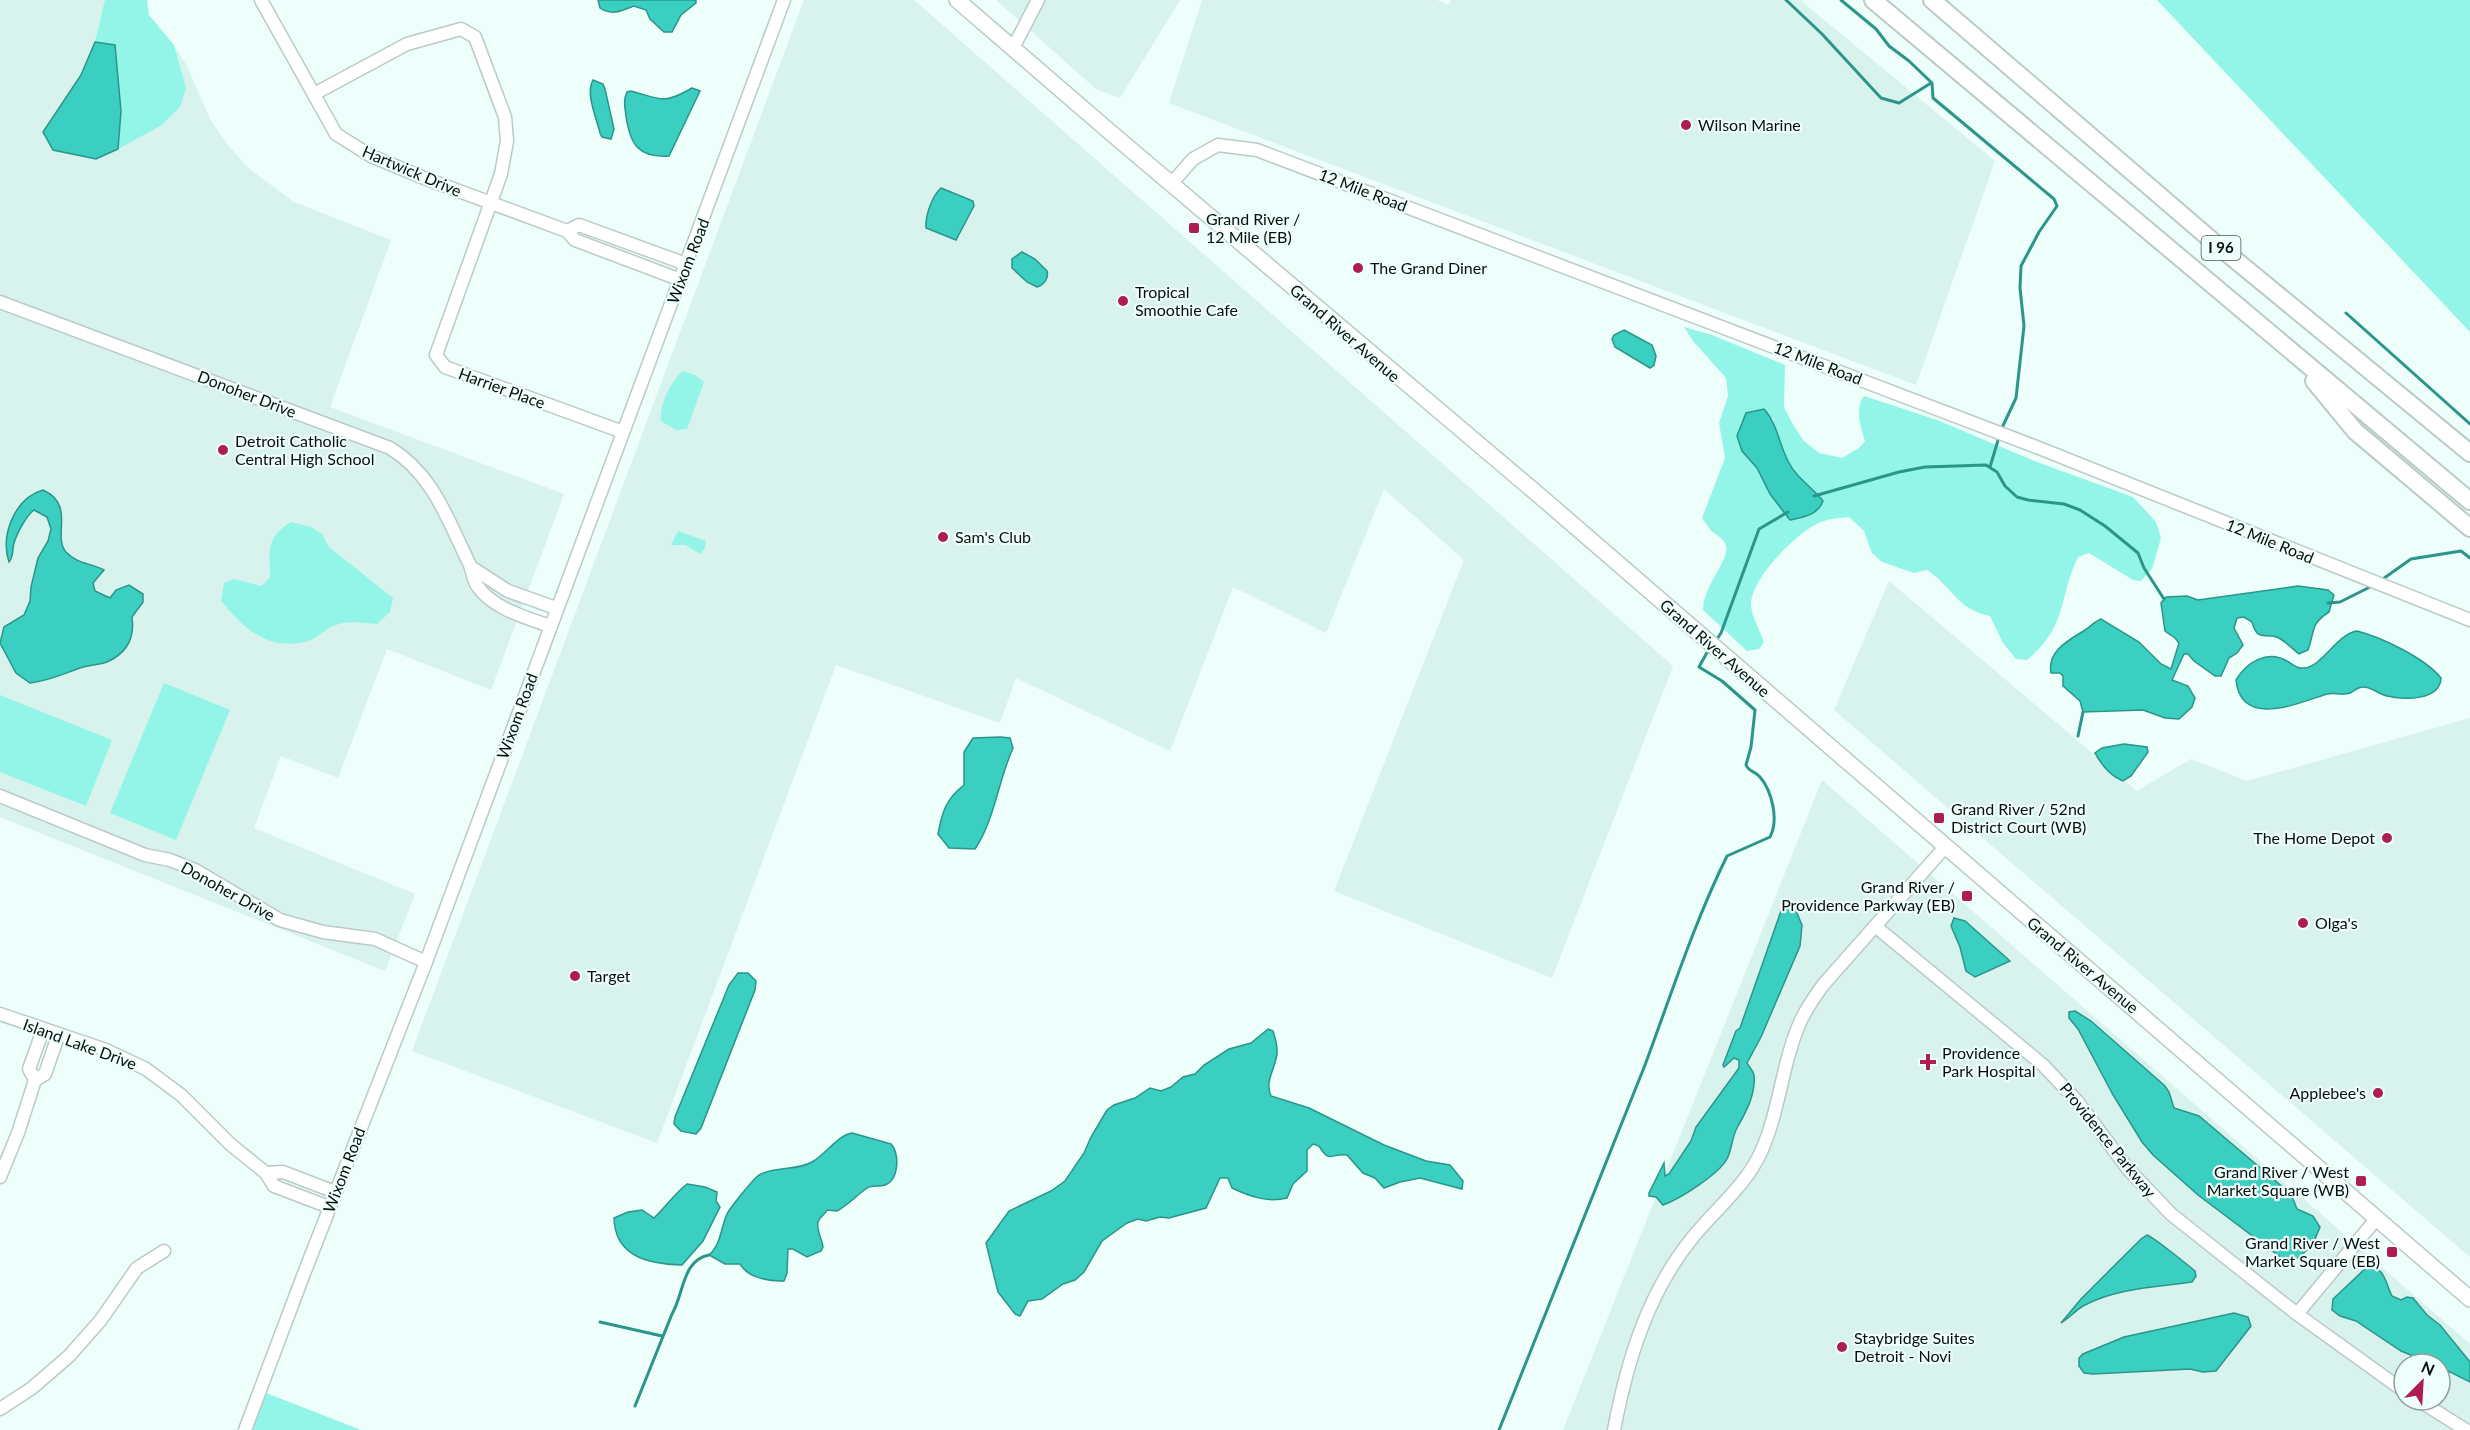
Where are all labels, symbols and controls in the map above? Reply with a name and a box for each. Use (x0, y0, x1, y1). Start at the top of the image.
place label: Wilson Marine (1698, 115, 1801, 134)
marker: Wilson Marine (1679, 118, 1693, 132)
street label: Hartwick Drive (360, 141, 465, 200)
street label: 12 Mile Road (1316, 164, 1410, 215)
place label: Grand River / 12 Mile (EB) (1206, 209, 1300, 246)
street label: Wixom Road (663, 216, 712, 306)
marker: Grand River / 12 Mile (EB) (1187, 221, 1201, 235)
road number: I 96 (2202, 236, 2240, 260)
place label: The Grand Diner (1370, 258, 1487, 277)
marker: The Grand Diner (1351, 261, 1365, 275)
street label: Grand River Avenue (1286, 280, 1404, 386)
place label: Tropical Smoothie Cafe (1135, 282, 1238, 319)
marker: Tropical Smoothie Cafe (1116, 294, 1130, 308)
street label: 12 Mile Road (1771, 337, 1865, 388)
street label: Harrier Place (456, 363, 548, 412)
street label: Donoher Drive (195, 366, 299, 421)
place label: Detroit Catholic Central High School (235, 431, 374, 468)
marker: Detroit Catholic Central High School (216, 443, 230, 457)
street label: 12 Mile Road (2223, 514, 2317, 567)
place label: Sam's Club (955, 527, 1031, 546)
marker: Sam's Club (936, 530, 950, 544)
street label: Grand River Avenue (1656, 595, 1774, 701)
street label: Wixom Road (492, 670, 541, 761)
place label: Grand River / 52nd District Court (WB) (1951, 799, 2086, 836)
marker: Grand River / 52nd District Court (WB) (1932, 811, 1946, 825)
place label: The Home Depot (2253, 828, 2375, 847)
marker: The Home Depot (2380, 831, 2394, 845)
street label: Donoher Drive (178, 857, 278, 924)
place label: Grand River / Providence Parkway (EB) (1781, 877, 1955, 914)
marker: Grand River / Providence Parkway (EB) (1960, 889, 1974, 903)
street label: Grand River Avenue (2024, 913, 2143, 1017)
place label: Olga's (2315, 913, 2358, 932)
marker: Olga's (2296, 916, 2310, 930)
place label: Target (587, 966, 631, 985)
marker: Target (568, 969, 582, 983)
street label: Island Lake Drive (21, 1014, 140, 1073)
place label: Providence Park Hospital (1942, 1043, 2036, 1080)
marker: Providence Park Hospital (1919, 1053, 1937, 1071)
street label: Providence Parkway (2056, 1079, 2161, 1201)
place label: Applebee's (2289, 1083, 2366, 1102)
marker: Applebee's (2371, 1086, 2385, 1100)
street label: Wixom Road (319, 1125, 368, 1215)
place label: Grand River / West Market Square (WB) (2207, 1162, 2349, 1199)
marker: Grand River / West Market Square (WB) (2354, 1174, 2368, 1188)
place label: Grand River / West Market Square (EB) (2245, 1233, 2380, 1270)
marker: Grand River / West Market Square (EB) (2385, 1245, 2399, 1259)
place label: Staybridge Suites Detroit - Novi (1854, 1328, 1975, 1365)
marker: Staybridge Suites Detroit - Novi (1835, 1340, 1849, 1354)
north arrow (2392, 1352, 2452, 1412)
text: N (2419, 1357, 2438, 1379)

